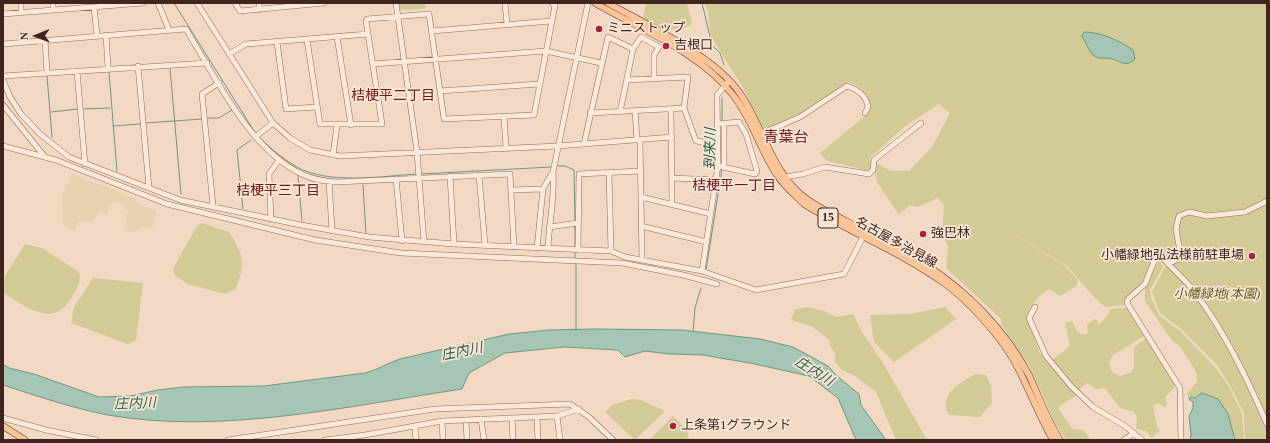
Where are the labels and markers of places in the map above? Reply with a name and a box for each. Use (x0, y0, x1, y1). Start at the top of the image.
place label: ミニストップ (607, 21, 685, 37)
marker: ミニストップ (594, 24, 604, 34)
place label: 吉根口 (674, 38, 713, 54)
marker: 吉根口 (661, 41, 671, 51)
place label: 強巴林 (931, 226, 970, 242)
marker: 強巴林 (918, 229, 928, 239)
place label: 小幡緑地弘法様前駐車場 (1101, 248, 1244, 264)
marker: 小幡緑地弘法様前駐車場 (1247, 251, 1257, 261)
place label: 上条第1グラウンド (681, 418, 791, 434)
marker: 上条第1グラウンド (668, 421, 678, 431)

